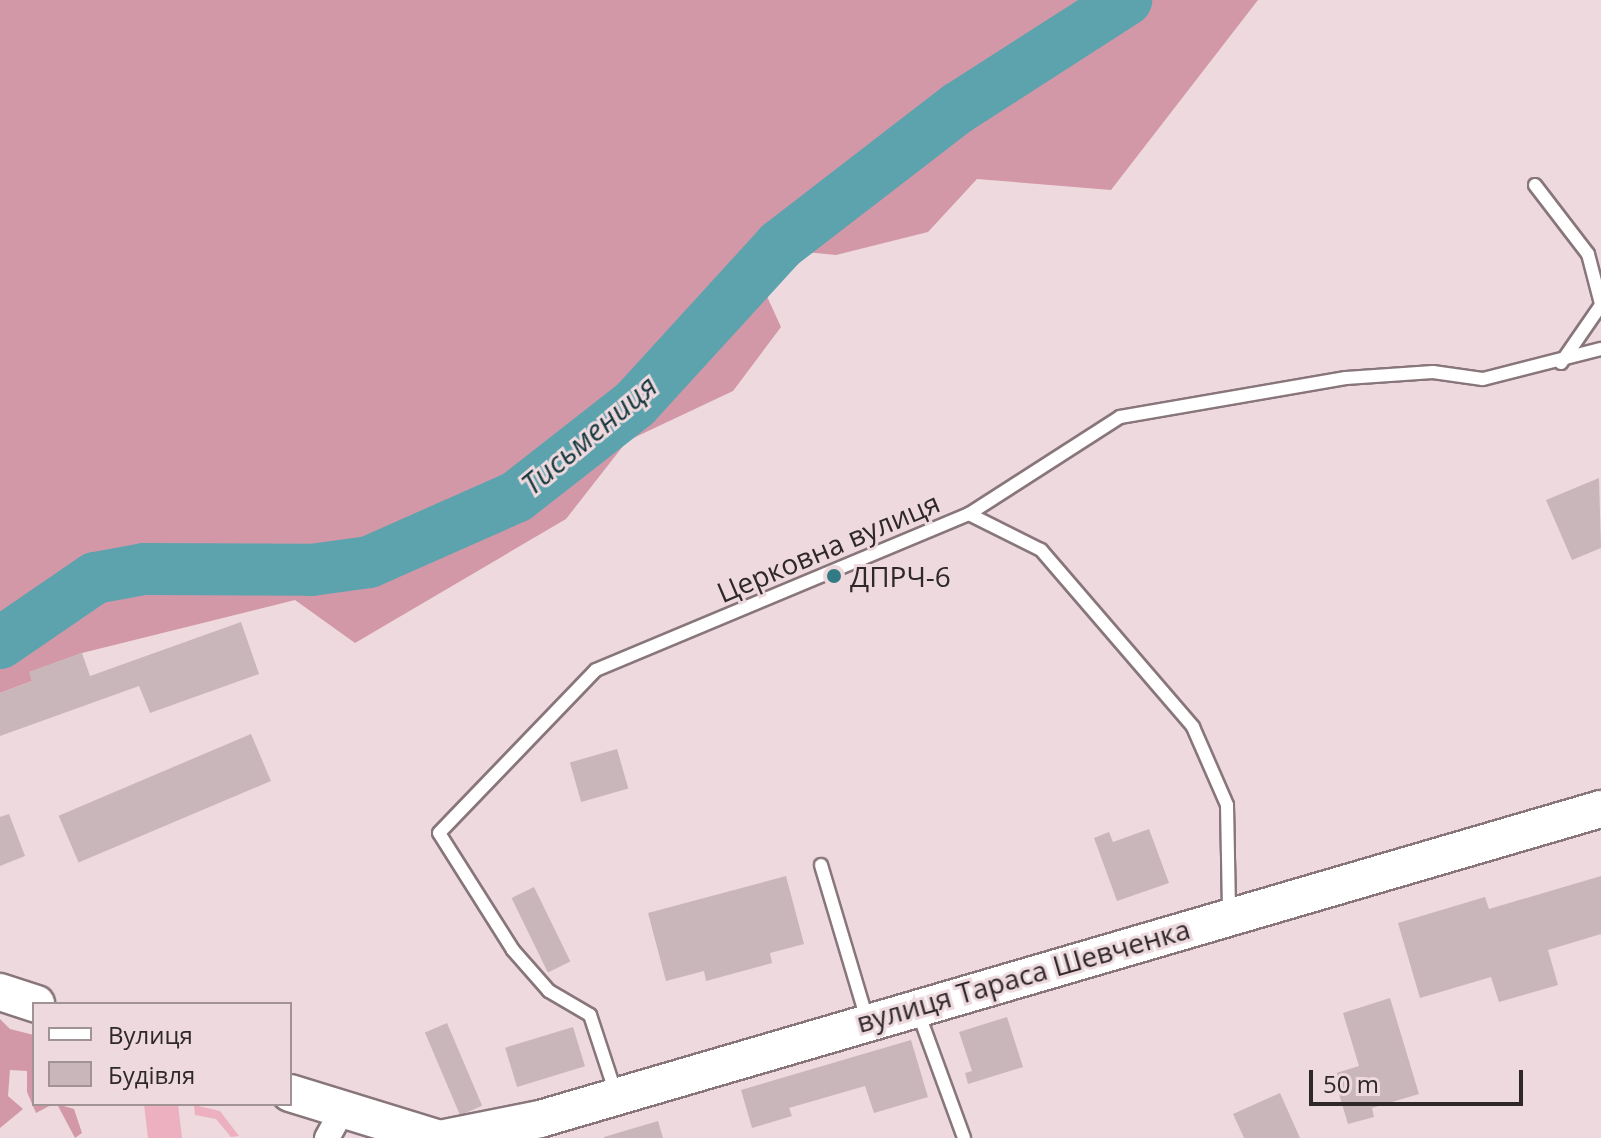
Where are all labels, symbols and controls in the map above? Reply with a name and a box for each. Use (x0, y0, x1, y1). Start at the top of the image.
water label: Тисьмениця (514, 368, 664, 502)
street label: Церковна вулиця (712, 485, 944, 609)
place label: ДПРЧ-6 (850, 559, 951, 593)
marker: ДПРЧ-6 (825, 567, 843, 585)
street label: вулиця Тараса Шевченка (852, 911, 1194, 1039)
legend (32, 1002, 292, 1106)
text: Вулиця (108, 1018, 193, 1051)
scale bar (1313, 1054, 1527, 1104)
text: Будівля (108, 1058, 195, 1091)
text: 50 m (1323, 1067, 1379, 1100)

